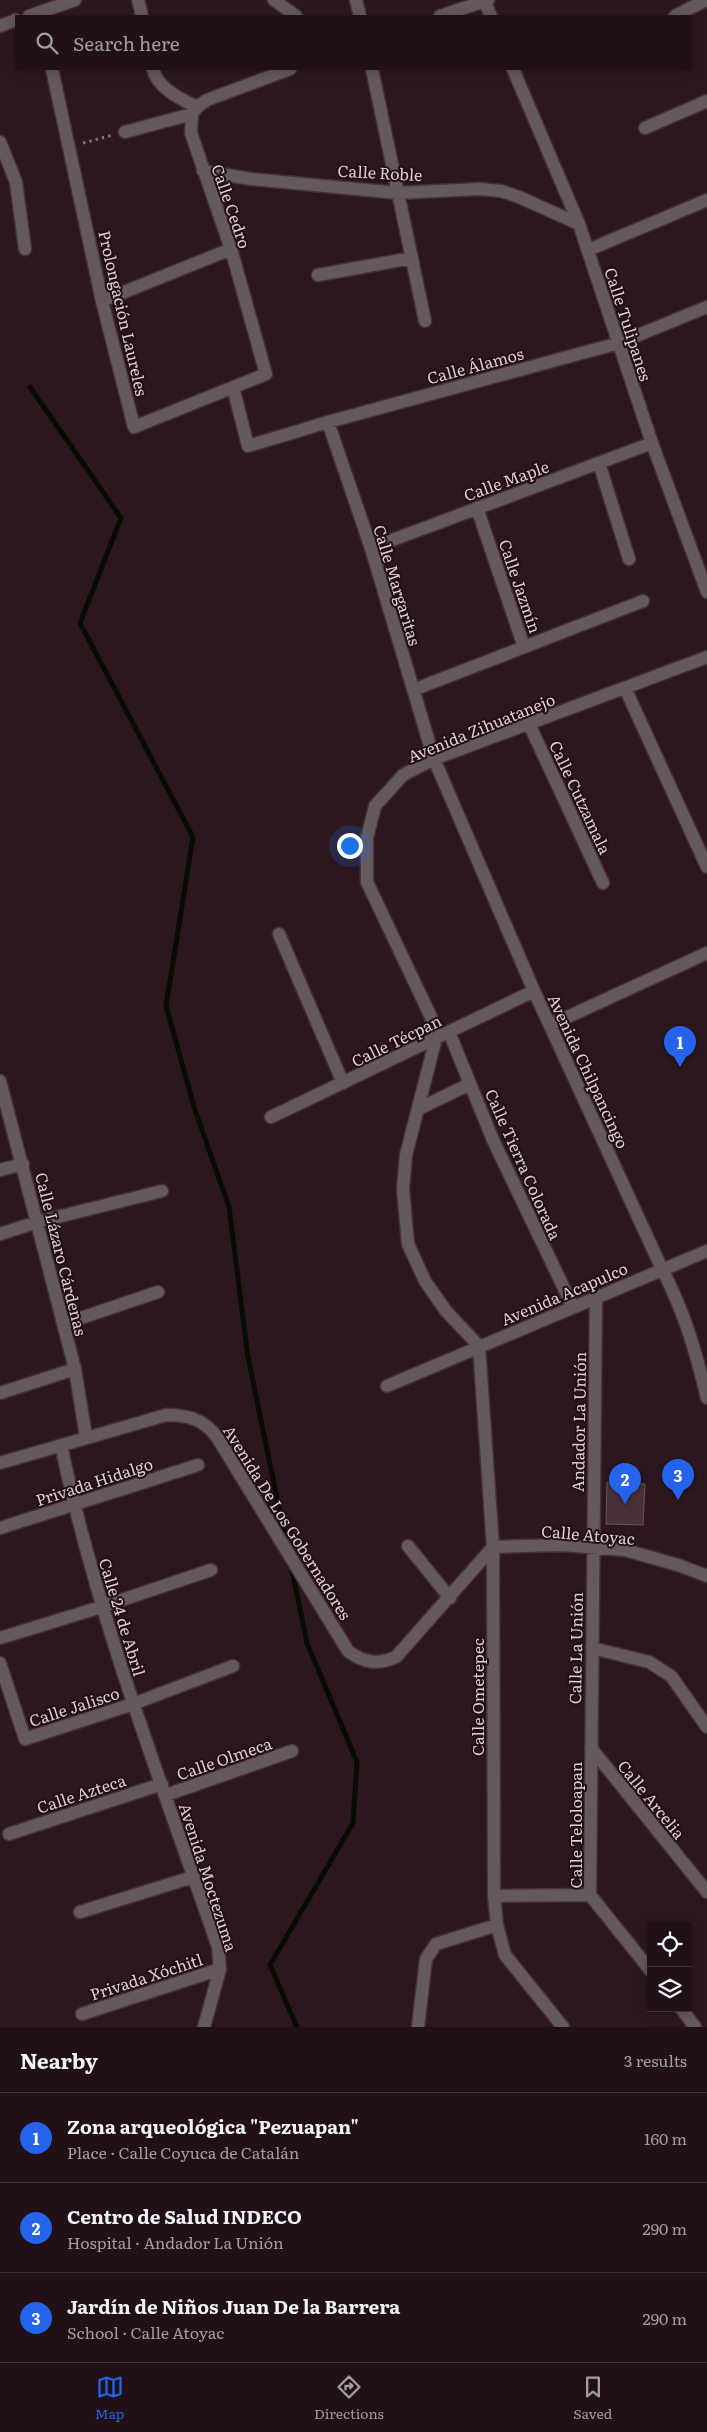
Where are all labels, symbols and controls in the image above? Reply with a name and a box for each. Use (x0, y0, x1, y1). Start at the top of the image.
search box (15, 15, 692, 70)
icon: search (33, 29, 61, 57)
text: Search here (73, 29, 180, 57)
street label: Calle Roble (337, 158, 423, 186)
street label: Calle Cedro (206, 161, 258, 251)
street label: Prolongación Laureles (93, 228, 155, 398)
street label: Calle Tulipanes (599, 264, 659, 384)
street label: Calle Álamos (424, 341, 526, 389)
street label: Calle Maple (460, 453, 552, 507)
street label: Calle Margaritas (368, 522, 428, 648)
street label: Calle Jazmín (494, 536, 548, 637)
street label: Avenida Zihuatanejo (404, 686, 558, 768)
street label: Calle Cutzamala (544, 736, 618, 858)
your location (337, 833, 363, 859)
street label: Avenida Chilpancingo (543, 990, 635, 1152)
street label: Calle Técpan (347, 1008, 445, 1072)
pin: 1 (664, 1026, 696, 1067)
street label: Calle Tierra Colorada (480, 1085, 568, 1244)
street label: Calle Lázaro Cárdenas (30, 1170, 94, 1338)
street label: Avenida Acapulco (497, 1255, 631, 1331)
street label: Andador La Unión (565, 1351, 591, 1492)
street label: Avenida De Los Gobernadores (218, 1420, 358, 1624)
street label: Privada Hidalgo (32, 1451, 156, 1511)
pin: 3 (662, 1459, 694, 1500)
pin: 2 (609, 1463, 641, 1504)
street label: Calle Atoyac (540, 1518, 636, 1550)
street label: Calle 24 de Abril (94, 1555, 152, 1679)
street label: Calle La Unión (562, 1591, 588, 1704)
street label: Calle Ometepec (465, 1638, 489, 1756)
street label: Calle Jalisco (26, 1680, 122, 1732)
street label: Calle Olmeca (173, 1730, 275, 1786)
street label: Calle Arcelia (613, 1754, 692, 1844)
street label: Calle Teloloapan (563, 1761, 587, 1888)
street label: Calle Azteca (33, 1767, 129, 1819)
street label: Avenida Moctezuma (174, 1800, 244, 1955)
map controls (647, 1922, 692, 2012)
button: locate (647, 1922, 692, 1967)
street label: Privada Xóchitl (87, 1946, 205, 2006)
button: layers (647, 1967, 692, 2012)
text: Nearby (20, 2044, 98, 2075)
text: 3 results (624, 2048, 687, 2072)
text: Zona arqueológica "Pezuapan" (67, 2112, 359, 2140)
text: 1 (33, 2126, 39, 2150)
text: 160 m (644, 2126, 687, 2150)
text: Place · Calle Coyuca de Catalán (67, 2140, 299, 2164)
text: Centro de Salud INDECO (67, 2202, 302, 2230)
text: 2 (32, 2216, 40, 2240)
text: 290 m (643, 2216, 687, 2240)
text: Hospital · Andador La Unión (67, 2230, 284, 2254)
text: Jardín de Niños Juan De la Barrera (67, 2292, 400, 2320)
text: 3 (32, 2306, 40, 2330)
text: 290 m (643, 2306, 687, 2330)
text: School · Calle Atoyac (67, 2320, 224, 2344)
tab: Map (95, 2373, 125, 2423)
tab: Directions (314, 2373, 384, 2423)
tab: Saved (573, 2373, 612, 2423)

